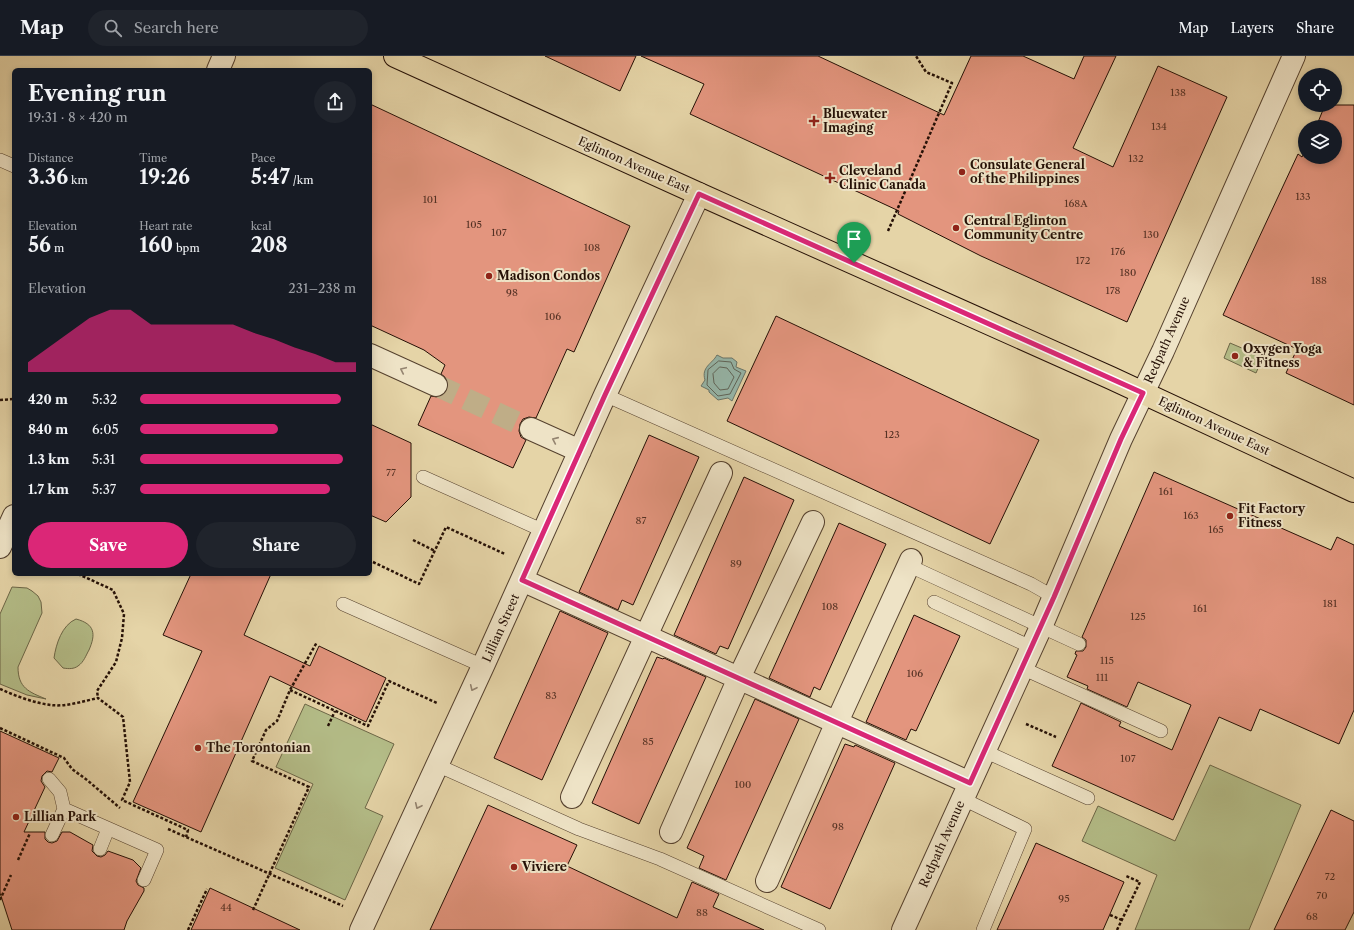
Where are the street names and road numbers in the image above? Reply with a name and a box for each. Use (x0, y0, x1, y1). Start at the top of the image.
street label: Eglinton Avenue East (576, 133, 693, 196)
street label: Redpath Avenue (1141, 294, 1193, 386)
street label: Eglinton Avenue East (1156, 393, 1273, 458)
street label: Lillian Street (479, 591, 523, 664)
street label: Redpath Avenue (916, 798, 968, 890)

